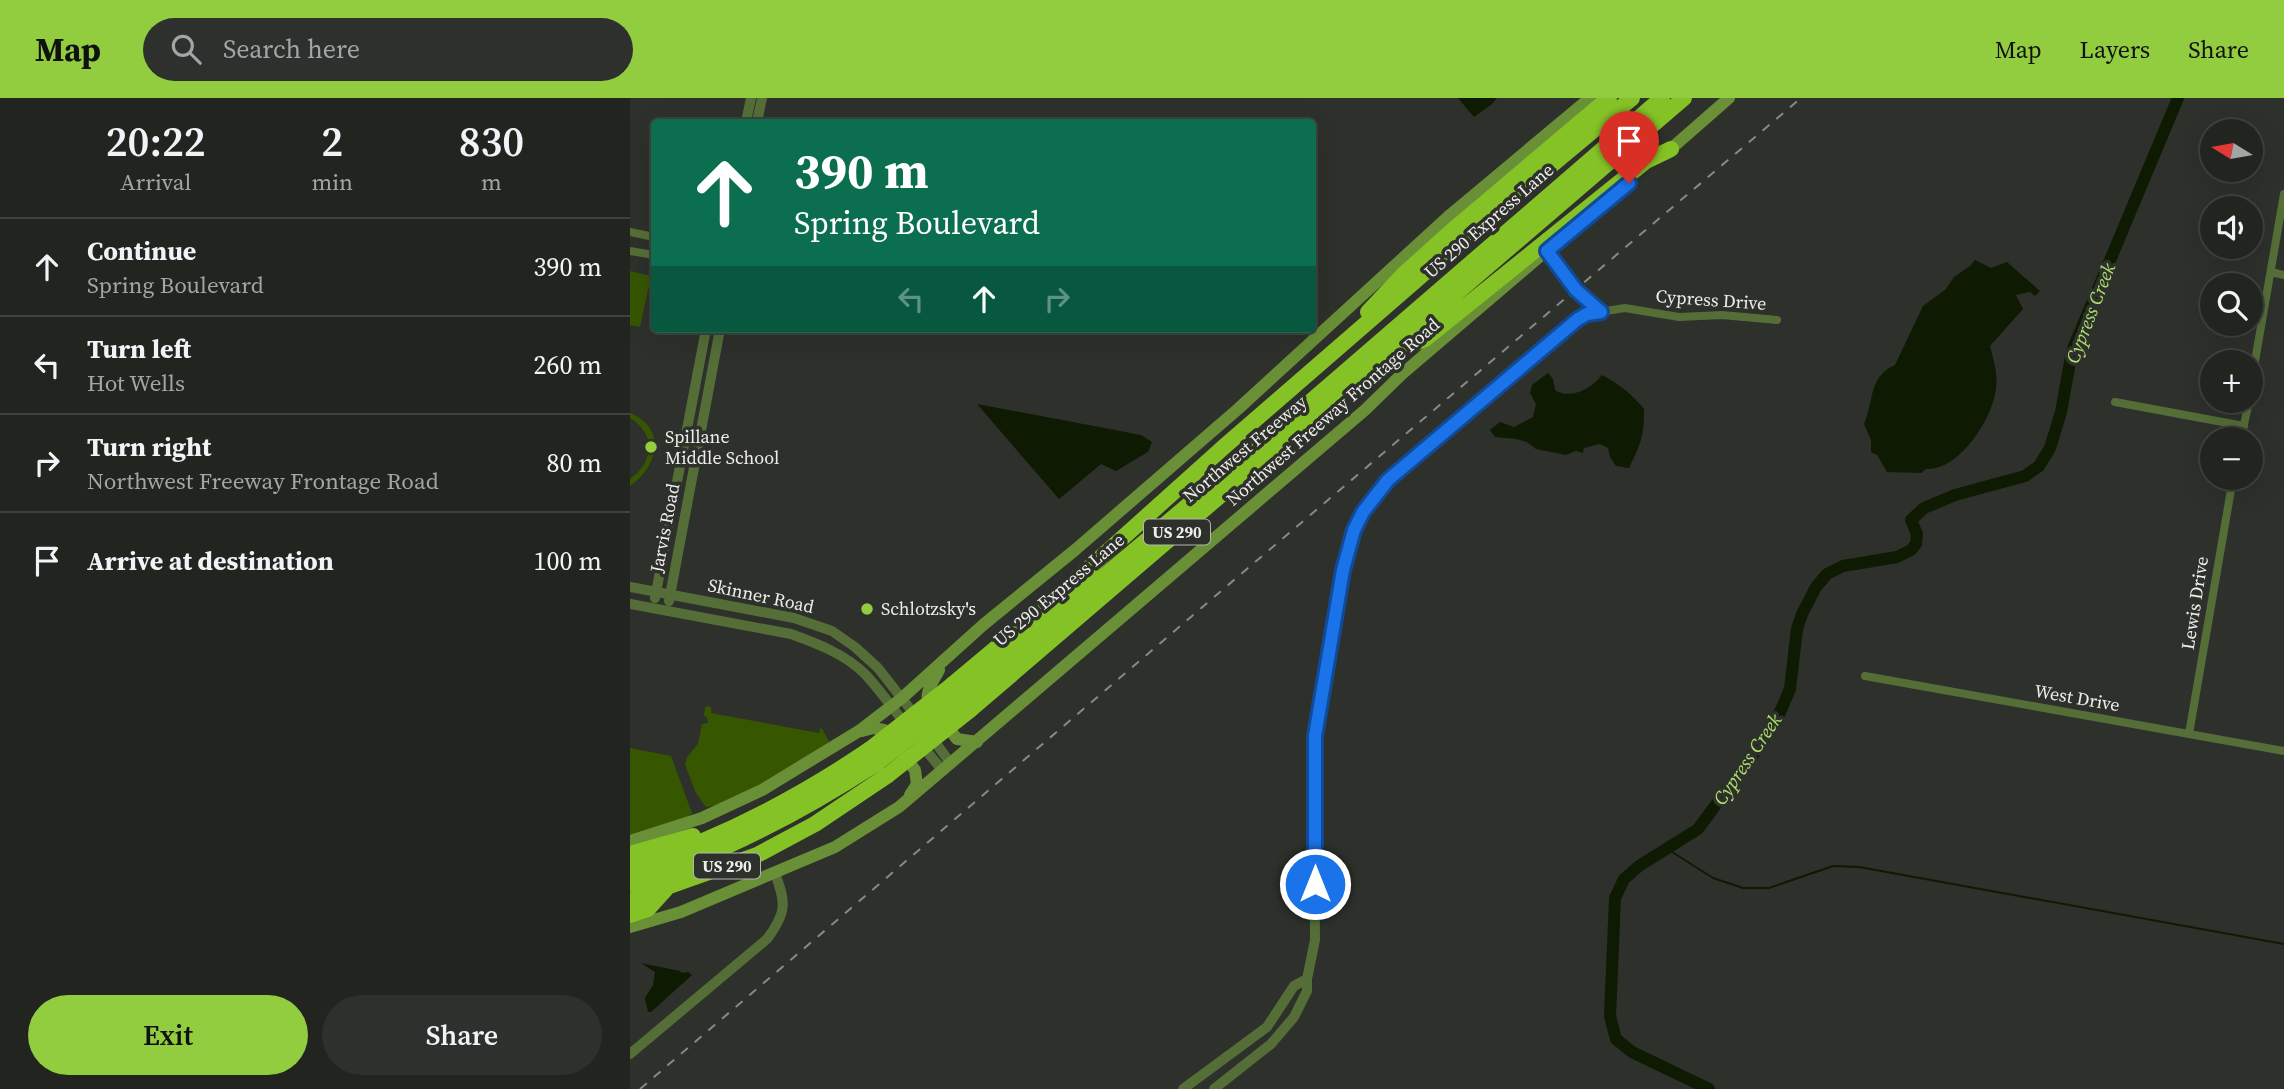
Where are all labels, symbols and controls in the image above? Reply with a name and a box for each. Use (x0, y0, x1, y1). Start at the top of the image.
search box (143, 18, 633, 81)
text: Map (35, 27, 101, 72)
icon: search (167, 30, 205, 68)
text: Search here (223, 31, 360, 67)
text: Map (1995, 33, 2042, 66)
text: Layers (2080, 33, 2150, 66)
text: Share (2188, 33, 2249, 66)
pin (1599, 111, 1659, 183)
text: 20:22 (106, 112, 206, 170)
text: 2 (321, 112, 343, 170)
text: 830 (459, 112, 524, 170)
north arrow (2200, 119, 2263, 182)
map controls (2200, 119, 2263, 490)
icon: arrive (1610, 122, 1648, 160)
text: 390 m (794, 137, 929, 204)
icon: ahead (679, 147, 770, 238)
street label: US 290 Express Lane (1419, 157, 1559, 284)
text: Arrival (120, 166, 191, 198)
text: min (311, 166, 353, 198)
text: m (481, 166, 502, 198)
button: sound (2200, 196, 2263, 259)
text: Spring Boulevard (794, 201, 1040, 245)
text: Continue (87, 233, 196, 269)
icon: ahead (28, 248, 66, 286)
text: 390 m (534, 249, 602, 285)
water label: Cypress Creek (2059, 259, 2121, 367)
text: Spring Boulevard (87, 269, 264, 301)
button: search (2200, 273, 2263, 336)
icon: left (892, 280, 930, 318)
icon: ahead (965, 280, 1003, 318)
icon: right (1038, 280, 1076, 318)
street label: Cypress Drive (1655, 283, 1767, 316)
street label: Northwest Freeway Frontage Road (1222, 314, 1444, 510)
text: Turn left (87, 331, 191, 367)
icon: left (28, 346, 66, 384)
text: 260 m (534, 347, 602, 383)
button: + (2200, 350, 2263, 413)
text: Hot Wells (87, 367, 185, 399)
street label: Northwest Freeway (1179, 391, 1311, 507)
place label: Spillane Middle School (665, 424, 779, 470)
button: − (2200, 427, 2263, 490)
text: Turn right (87, 429, 211, 465)
marker: Spillane Middle School (643, 439, 659, 455)
icon: right (28, 444, 66, 482)
text: 80 m (547, 445, 602, 481)
text: Northwest Freeway Frontage Road (87, 465, 439, 497)
street label: Jarvis Road (643, 481, 685, 576)
road number: US 290 (1144, 520, 1210, 544)
street label: US 290 Express Lane (988, 527, 1130, 652)
icon: arrive (28, 542, 66, 580)
text: Arrive at destination (87, 543, 334, 579)
text: 100 m (534, 543, 602, 579)
street label: Lewis Drive (2175, 554, 2214, 651)
street label: Skinner Road (706, 572, 816, 619)
place label: Schlotzsky's (881, 596, 976, 621)
marker: Schlotzsky's (859, 601, 875, 617)
street label: West Drive (2032, 678, 2122, 717)
water label: Cypress Creek (1707, 708, 1787, 810)
position arrow (1278, 847, 1352, 921)
road number: US 290 (694, 853, 760, 878)
button: Exit (28, 995, 308, 1075)
button: Share (322, 995, 602, 1075)

